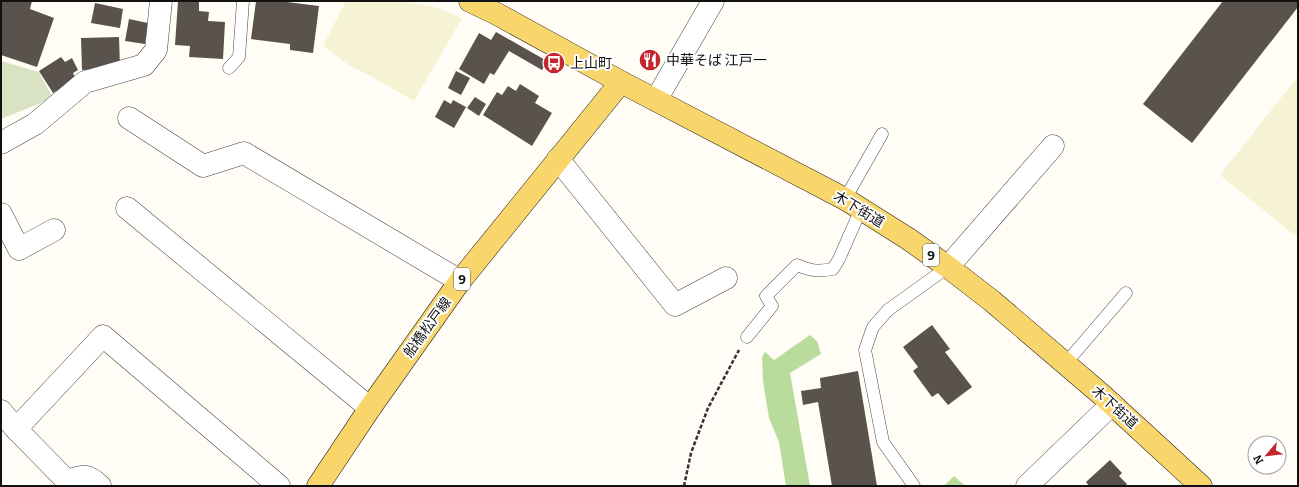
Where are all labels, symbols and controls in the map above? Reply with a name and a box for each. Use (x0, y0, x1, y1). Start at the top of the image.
restaurant icon: 中華そば 江戸一 (637, 47, 663, 73)
bus stop icon: 上山町 (541, 50, 567, 76)
place label: 中華そば 江戸一 (666, 52, 767, 69)
place label: 上山町 (570, 55, 612, 72)
street label: 木下街道 (830, 188, 887, 231)
road number: 9 (923, 244, 939, 266)
road number: 9 (454, 268, 470, 290)
street label: 船橋松戸線 (400, 294, 455, 361)
street label: 木下街道 (1088, 382, 1141, 432)
north arrow (1247, 435, 1287, 475)
text: N (1251, 452, 1266, 466)

